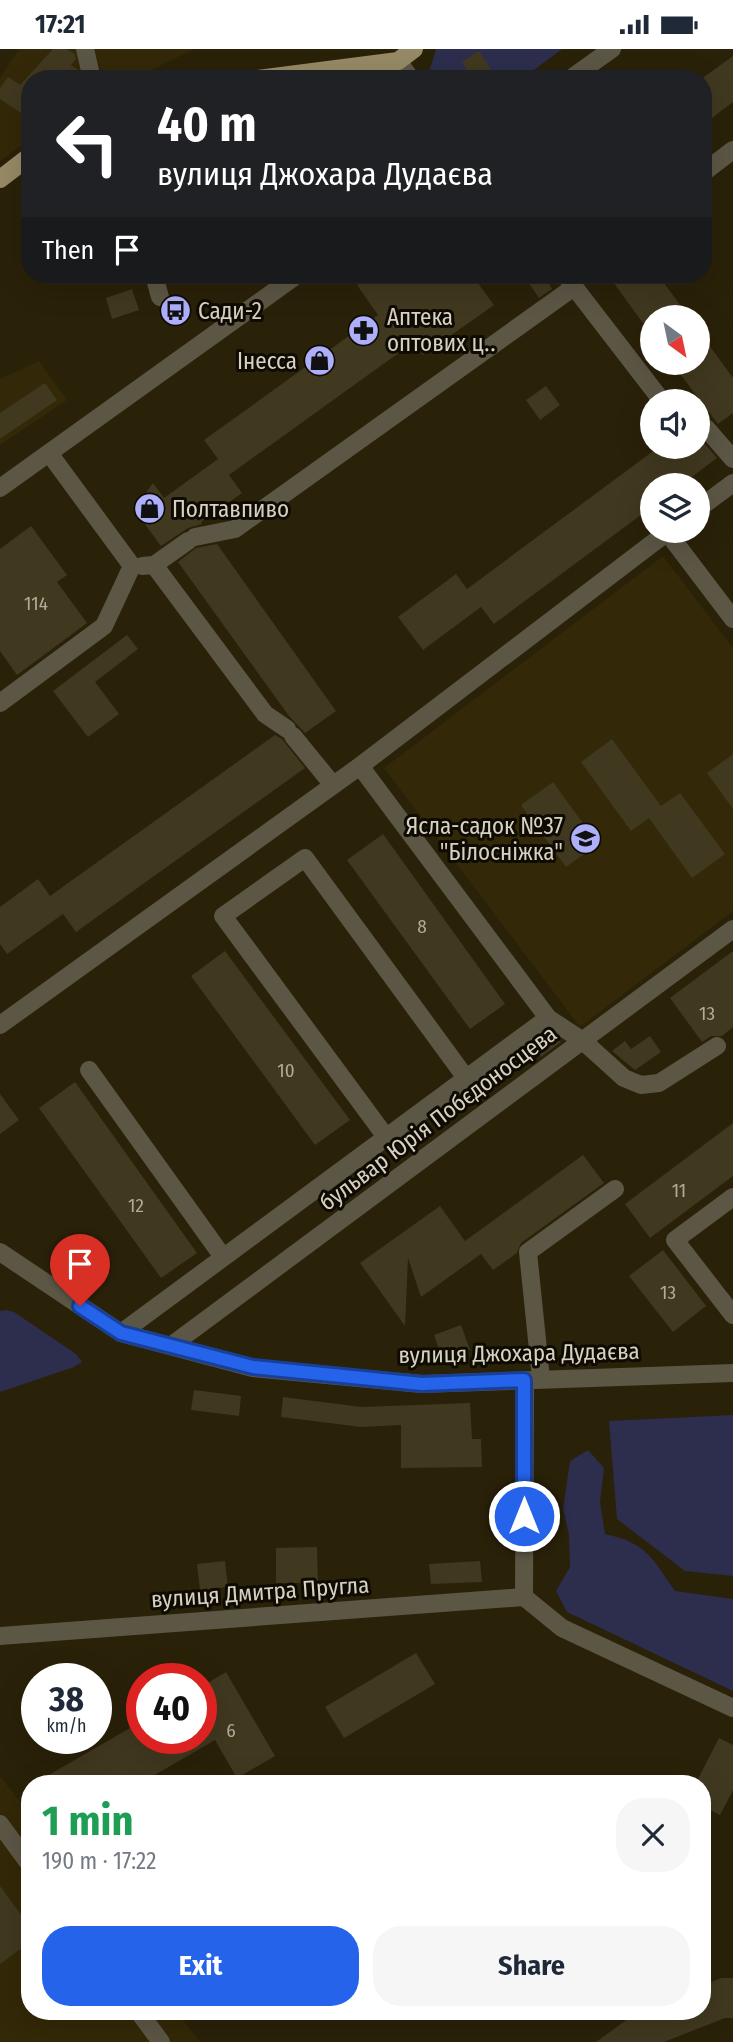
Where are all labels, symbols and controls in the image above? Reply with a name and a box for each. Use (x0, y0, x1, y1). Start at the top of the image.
text: 17:21 (35, 9, 86, 40)
text: 40 m (157, 95, 257, 154)
icon: left (42, 98, 133, 189)
text: вулиця Джохара Дудаєва (157, 155, 493, 193)
icon: arrive (108, 231, 146, 269)
text: Then (42, 235, 94, 266)
bus stop icon: Сади-2 (158, 294, 192, 328)
place label: Сади-2 (198, 297, 262, 325)
place label: Аптека оптових ц‥ (387, 303, 496, 357)
north arrow (640, 305, 710, 375)
map controls (640, 305, 710, 543)
pharmacy icon: Аптека оптових ц‥ (347, 313, 381, 347)
shop icon: Інесса (303, 344, 337, 378)
place label: Інесса (237, 347, 297, 375)
button: sound (640, 389, 710, 459)
button: layers (640, 473, 710, 543)
shop icon: Полтавпиво (132, 492, 166, 526)
place label: Полтавпиво (172, 495, 289, 523)
house number: 114 (24, 592, 48, 615)
place label: Ясла-садок №37 "Білосніжка" (406, 812, 563, 866)
school or university icon: Ясла-садок №37 "Білосніжка" (569, 822, 603, 856)
house number: 8 (417, 915, 427, 938)
house number: 13 (699, 1002, 715, 1025)
street label: бульвар Юрія Побєдоносцева (314, 1020, 562, 1216)
house number: 10 (277, 1059, 295, 1082)
house number: 11 (672, 1179, 686, 1202)
house number: 12 (128, 1194, 144, 1217)
pin (50, 1234, 110, 1306)
icon: arrive (61, 1245, 99, 1283)
house number: 13 (660, 1281, 676, 1304)
street label: вулиця Джохара Дудаєва (398, 1337, 640, 1369)
position arrow (487, 1479, 561, 1553)
street label: вулиця Дмитра Пругла (150, 1570, 370, 1614)
speed limit sign: 40 (126, 1663, 217, 1754)
text: 38 (49, 1678, 84, 1720)
text: km/h (46, 1715, 87, 1737)
house number: 6 (226, 1719, 236, 1742)
text: 1 min (42, 1796, 133, 1846)
button: close (616, 1798, 690, 1872)
text: 190 m · 17:22 (42, 1847, 156, 1875)
button: Exit (42, 1926, 359, 2006)
button: Share (373, 1926, 690, 2006)

